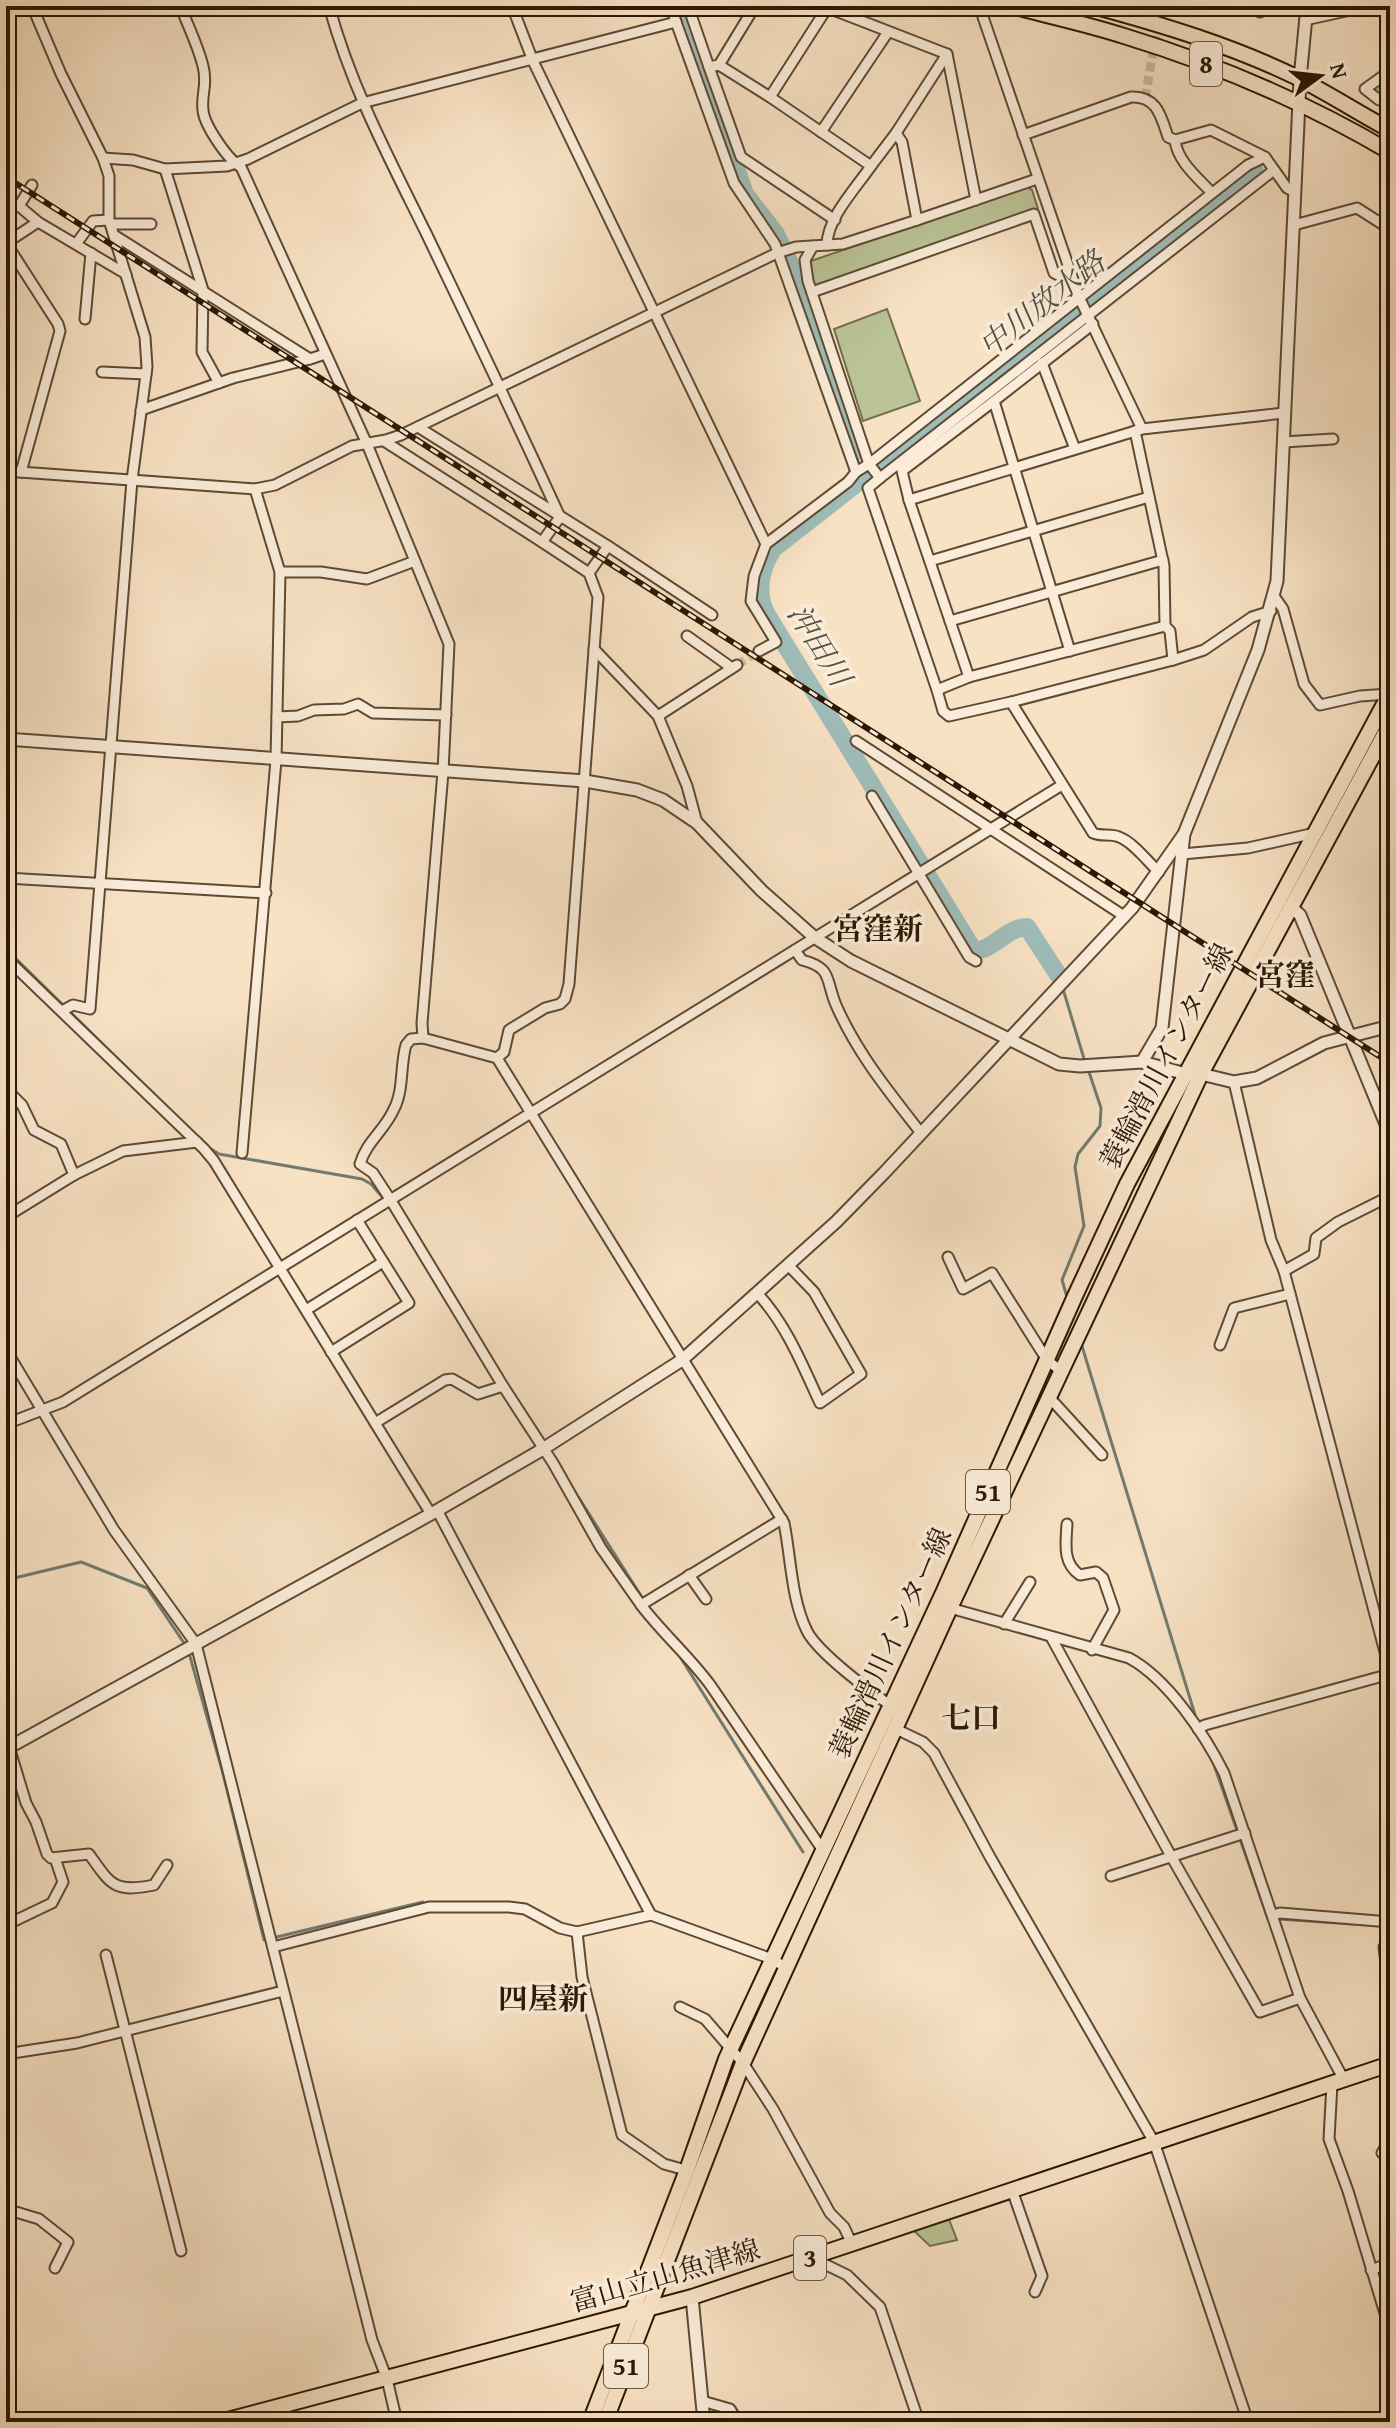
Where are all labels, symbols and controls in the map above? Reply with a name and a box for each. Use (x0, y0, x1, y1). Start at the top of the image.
north arrow (1280, 36, 1360, 116)
road number: 8 (1190, 42, 1222, 86)
text: N (1322, 60, 1357, 82)
water label: 中川放水路 (969, 238, 1116, 367)
water label: 沖田川 (777, 595, 864, 697)
district label: 宮窪新 (833, 906, 923, 950)
street label: 蓑輪滑川インター線 (1089, 935, 1243, 1176)
district label: 宮窪 (1255, 952, 1315, 996)
road number: 51 (966, 1470, 1010, 1514)
street label: 蓑輪滑川インター線 (818, 1520, 961, 1765)
district label: 七口 (941, 1695, 1001, 1739)
district label: 四屋新 (498, 1976, 588, 2020)
street label: 富山立山魚津線 (565, 2228, 765, 2321)
road number: 3 (794, 2236, 826, 2280)
road number: 51 (604, 2344, 648, 2388)

